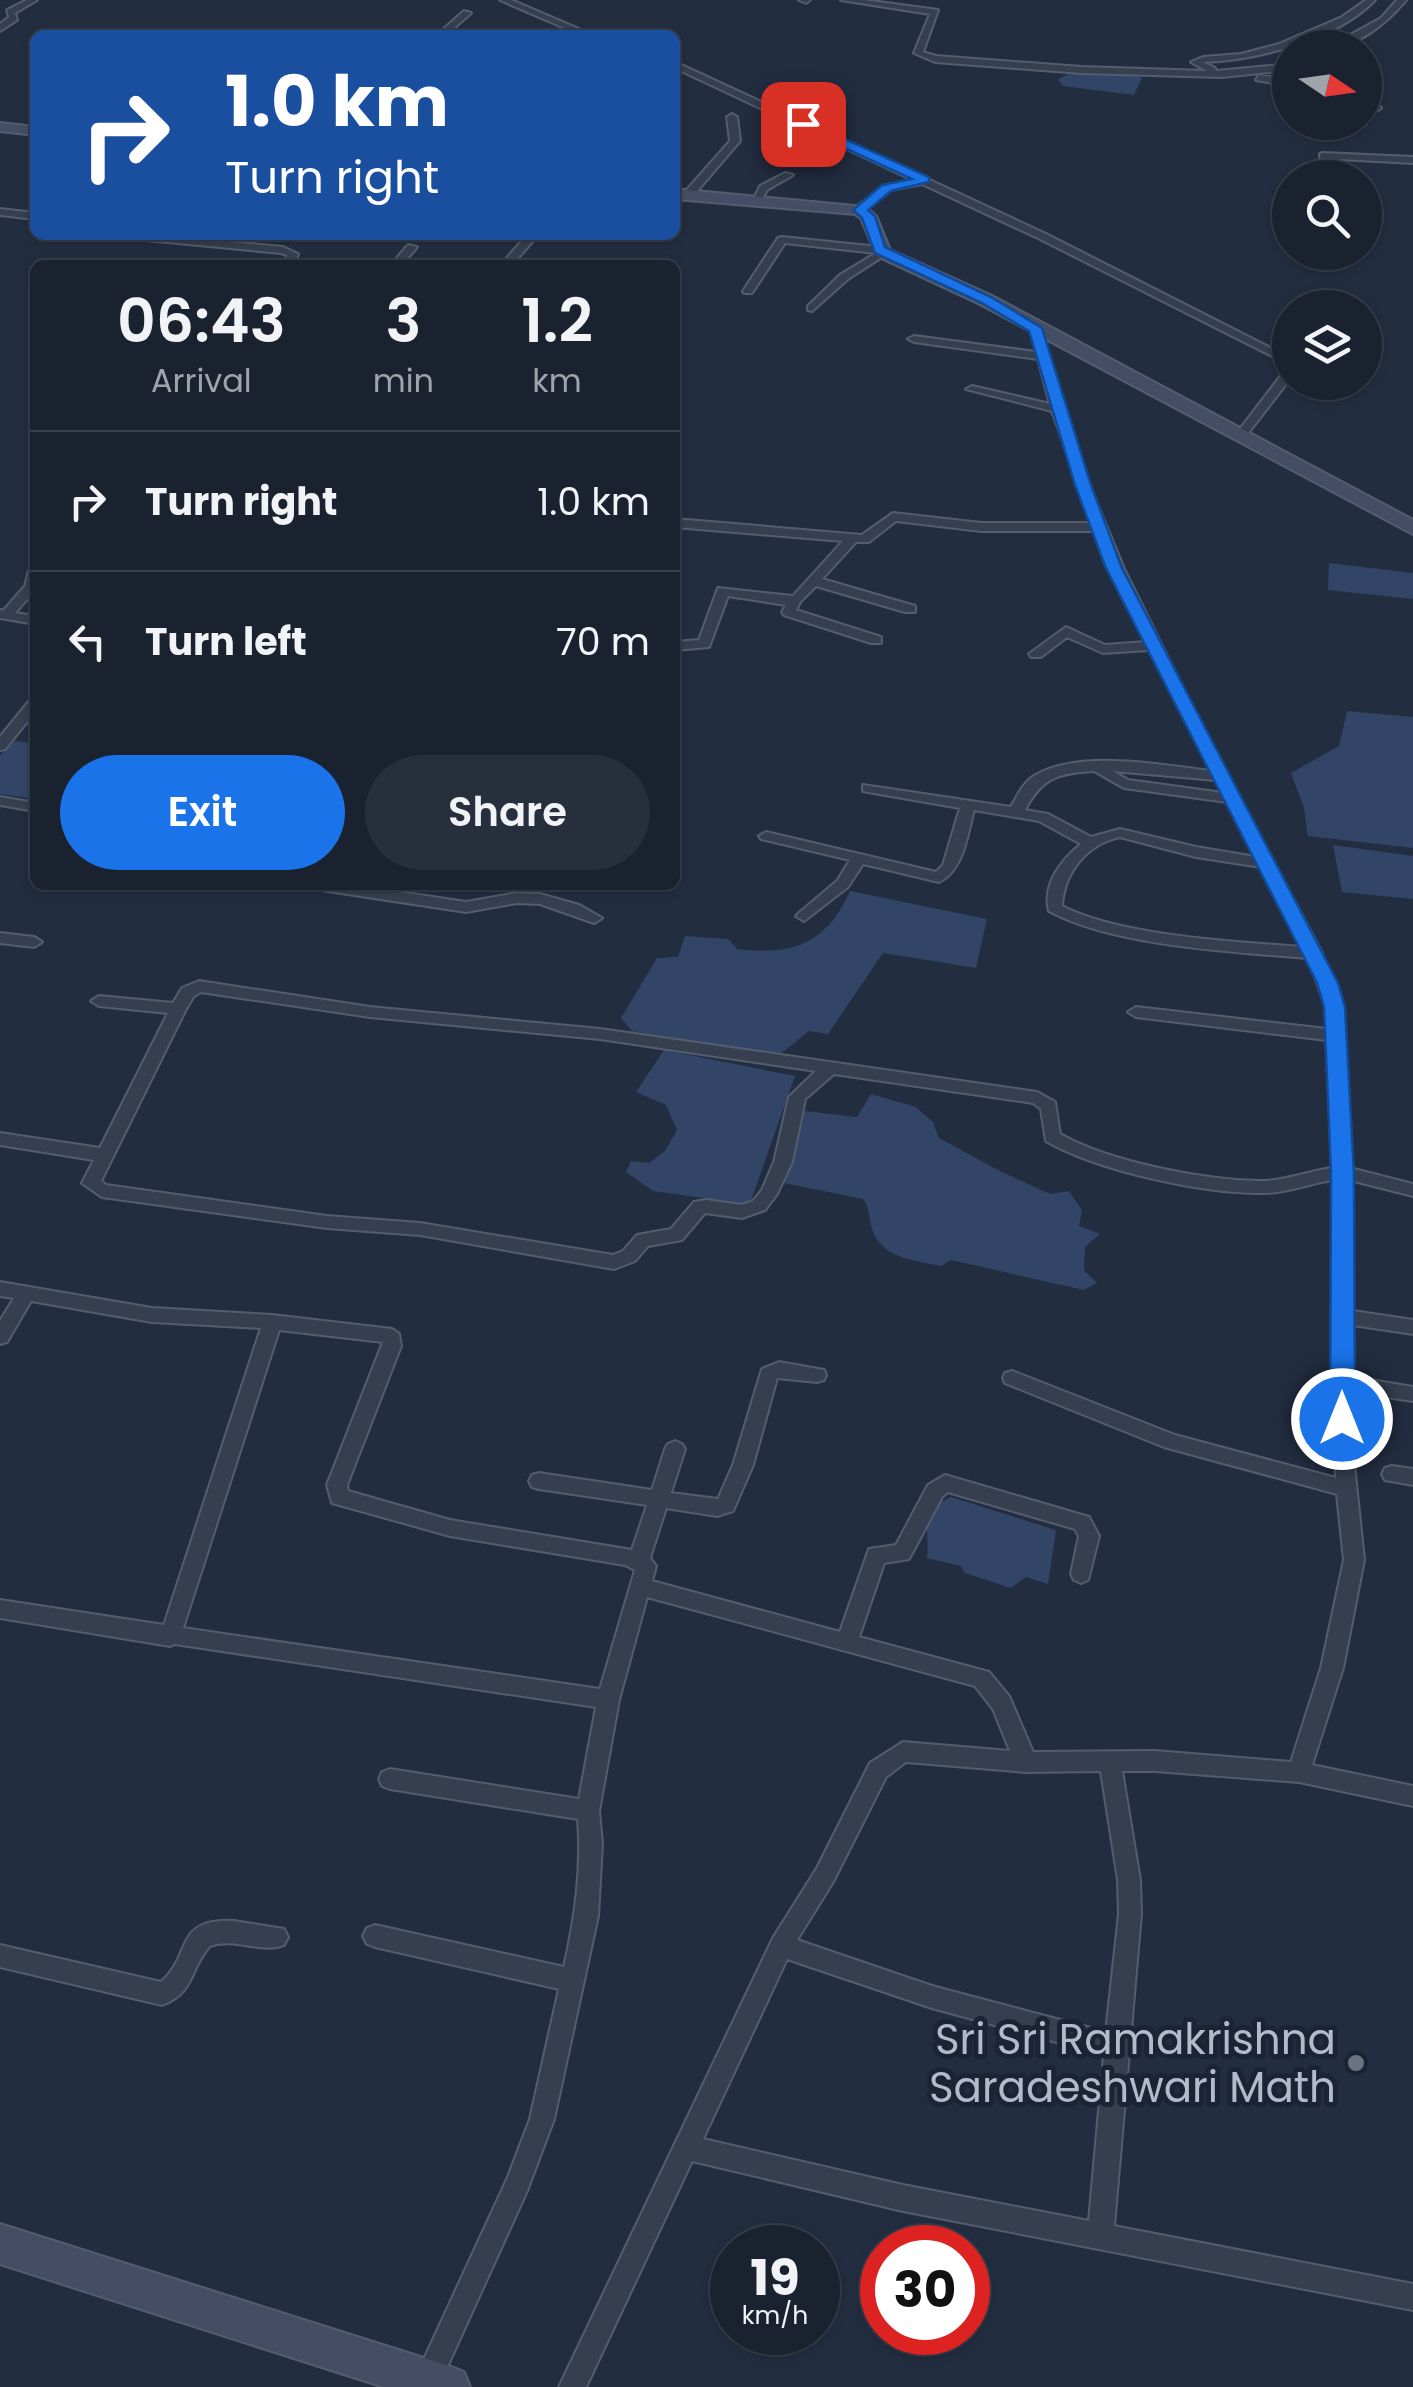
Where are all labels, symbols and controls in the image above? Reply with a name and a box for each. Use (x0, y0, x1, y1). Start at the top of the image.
north arrow (1272, 30, 1382, 140)
map controls (1272, 30, 1382, 400)
text: 1.0 km (225, 52, 449, 151)
icon: right (60, 70, 190, 200)
pin (761, 82, 846, 167)
icon: arrive (776, 97, 831, 152)
text: Turn right (225, 146, 439, 209)
button: search (1272, 160, 1382, 270)
text: 06:43 (117, 279, 286, 363)
text: 3 (385, 279, 421, 363)
text: 1.2 (521, 279, 593, 363)
button: layers (1272, 290, 1382, 400)
text: Arrival (151, 358, 252, 403)
text: min (373, 358, 434, 403)
text: km (532, 358, 582, 403)
icon: right (60, 474, 115, 529)
text: Turn right (145, 475, 337, 528)
text: 1.0 km (537, 475, 650, 528)
icon: left (60, 614, 115, 669)
text: Turn left (145, 615, 307, 668)
text: 70 m (556, 615, 650, 668)
button: Exit (60, 755, 345, 870)
button: Share (365, 755, 650, 870)
position arrow (1290, 1367, 1394, 1471)
place label: Sri Sri Ramakrishna Saradeshwari Math (929, 2010, 1336, 2117)
marker: Sri Sri Ramakrishna Saradeshwari Math (1345, 2052, 1367, 2074)
speed limit sign: 30 (860, 2225, 990, 2355)
text: 19 (750, 2242, 800, 2313)
text: km/h (742, 2298, 808, 2333)

